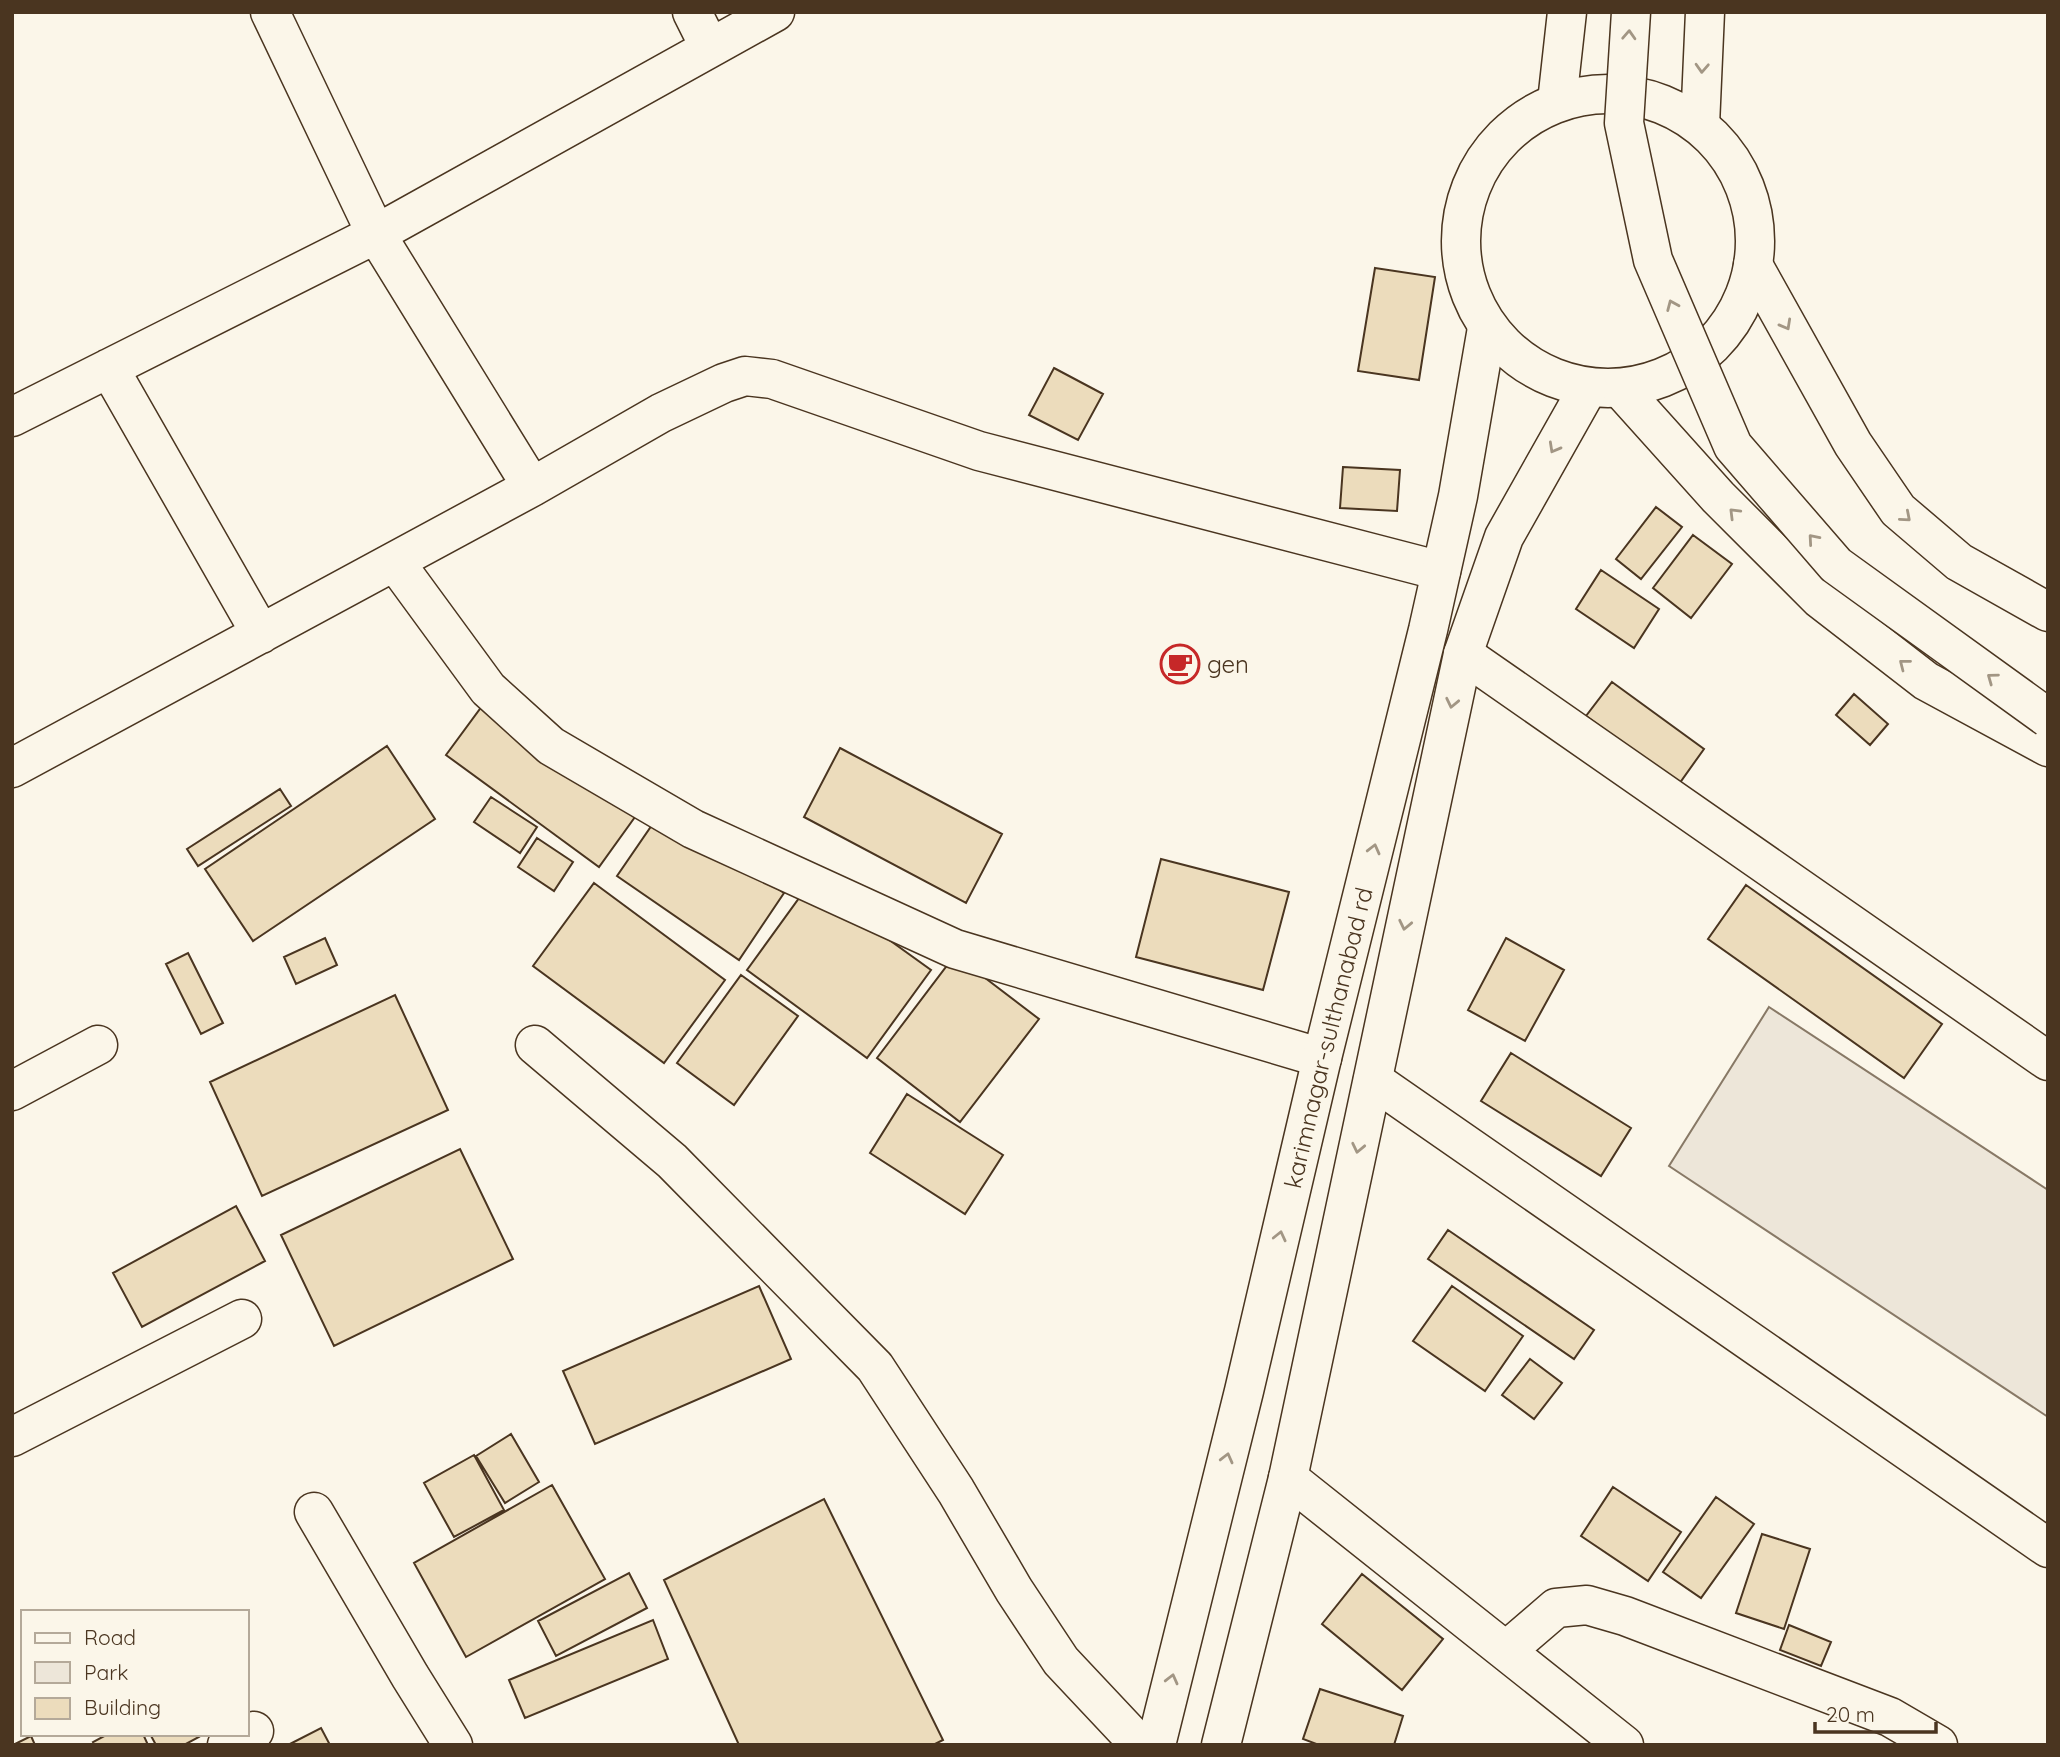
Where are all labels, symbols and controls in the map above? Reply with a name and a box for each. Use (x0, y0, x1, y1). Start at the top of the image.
one-way arrow (1622, 30, 1637, 41)
one-way arrow (1695, 63, 1710, 74)
one-way arrow (1666, 299, 1680, 312)
one-way arrow (1778, 317, 1791, 330)
one-way arrow (1549, 440, 1563, 453)
one-way arrow (1730, 509, 1743, 522)
one-way arrow (1898, 509, 1911, 521)
one-way arrow (1809, 534, 1821, 547)
cafe icon: gen (1159, 643, 1201, 685)
place label: gen (1207, 649, 1249, 679)
one-way arrow (1900, 659, 1912, 672)
one-way arrow (1987, 674, 2000, 686)
one-way arrow (1446, 697, 1461, 709)
one-way arrow (1366, 843, 1380, 855)
street label: karimnagar-sulthanabad rd (1277, 884, 1379, 1191)
one-way arrow (1399, 919, 1414, 931)
one-way arrow (1352, 1142, 1367, 1154)
one-way arrow (1272, 1230, 1286, 1242)
one-way arrow (1219, 1452, 1233, 1464)
legend (21, 1610, 248, 1736)
text: Road (84, 1624, 136, 1650)
text: Park (84, 1659, 128, 1685)
one-way arrow (1164, 1673, 1178, 1685)
scale bar (1815, 1690, 1936, 1734)
text: Building (84, 1694, 161, 1720)
text: 20 m (1826, 1701, 1875, 1727)

